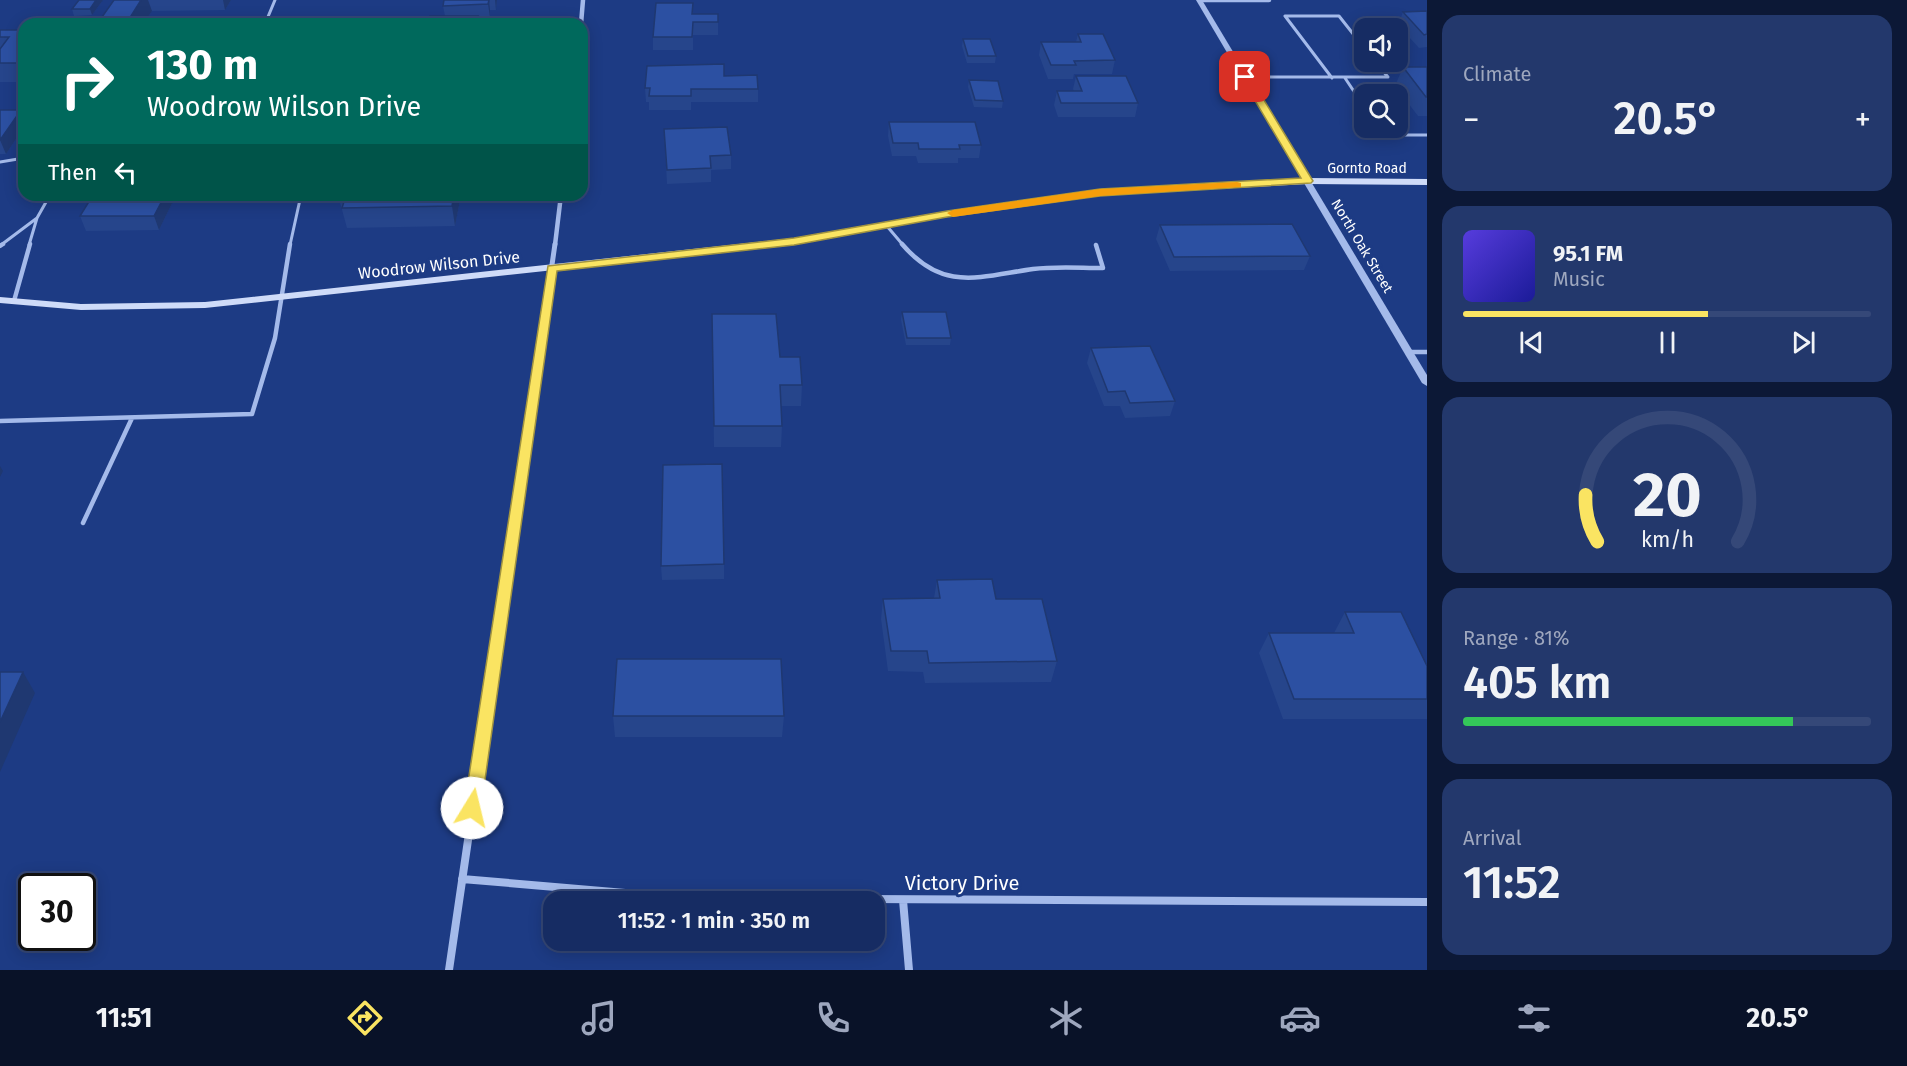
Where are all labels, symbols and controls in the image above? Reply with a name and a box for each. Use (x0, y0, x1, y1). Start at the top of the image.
map controls (1354, 18, 1408, 138)
button: sound (1354, 18, 1408, 72)
text: 130 m (147, 40, 258, 90)
icon: right (48, 42, 126, 120)
pin (1219, 51, 1270, 102)
icon: arrive (1228, 60, 1261, 93)
text: Climate (1463, 62, 1531, 86)
button: search (1354, 84, 1408, 138)
text: Woodrow Wilson Drive (147, 91, 421, 123)
text: 20.5° (1613, 92, 1721, 146)
text: − (1463, 100, 1480, 140)
text: + (1855, 100, 1871, 140)
icon: left (109, 156, 142, 189)
text: Then (48, 159, 97, 186)
street label: Gornto Road (1327, 160, 1407, 177)
street label: North Oak Street (1327, 196, 1397, 297)
text: 95.1 FM (1553, 240, 1623, 267)
street label: Woodrow Wilson Drive (357, 247, 521, 283)
text: Music (1553, 267, 1605, 291)
icon: previous (1515, 326, 1548, 359)
icon: pause (1651, 326, 1684, 359)
icon: next (1787, 326, 1820, 359)
text: 20 (1633, 458, 1701, 533)
text: km/h (1640, 527, 1694, 553)
text: Range · 81% (1463, 626, 1569, 650)
text: 405 km (1463, 656, 1611, 710)
position arrow (440, 776, 504, 840)
text: Arrival (1463, 826, 1522, 850)
text: 11:52 (1463, 856, 1561, 910)
street label: Victory Drive (905, 871, 1019, 895)
speed limit sign: 30 (18, 873, 96, 951)
text: 11:52 · 1 min · 350 m (618, 907, 810, 934)
icon: directions (344, 997, 386, 1039)
icon: music (578, 997, 620, 1039)
icon: phone (812, 997, 854, 1039)
icon: climate (1045, 997, 1087, 1039)
icon: car (1279, 997, 1321, 1039)
icon: filters (1513, 997, 1555, 1039)
text: 11:51 (96, 1002, 153, 1034)
text: 20.5° (1746, 1002, 1811, 1034)

